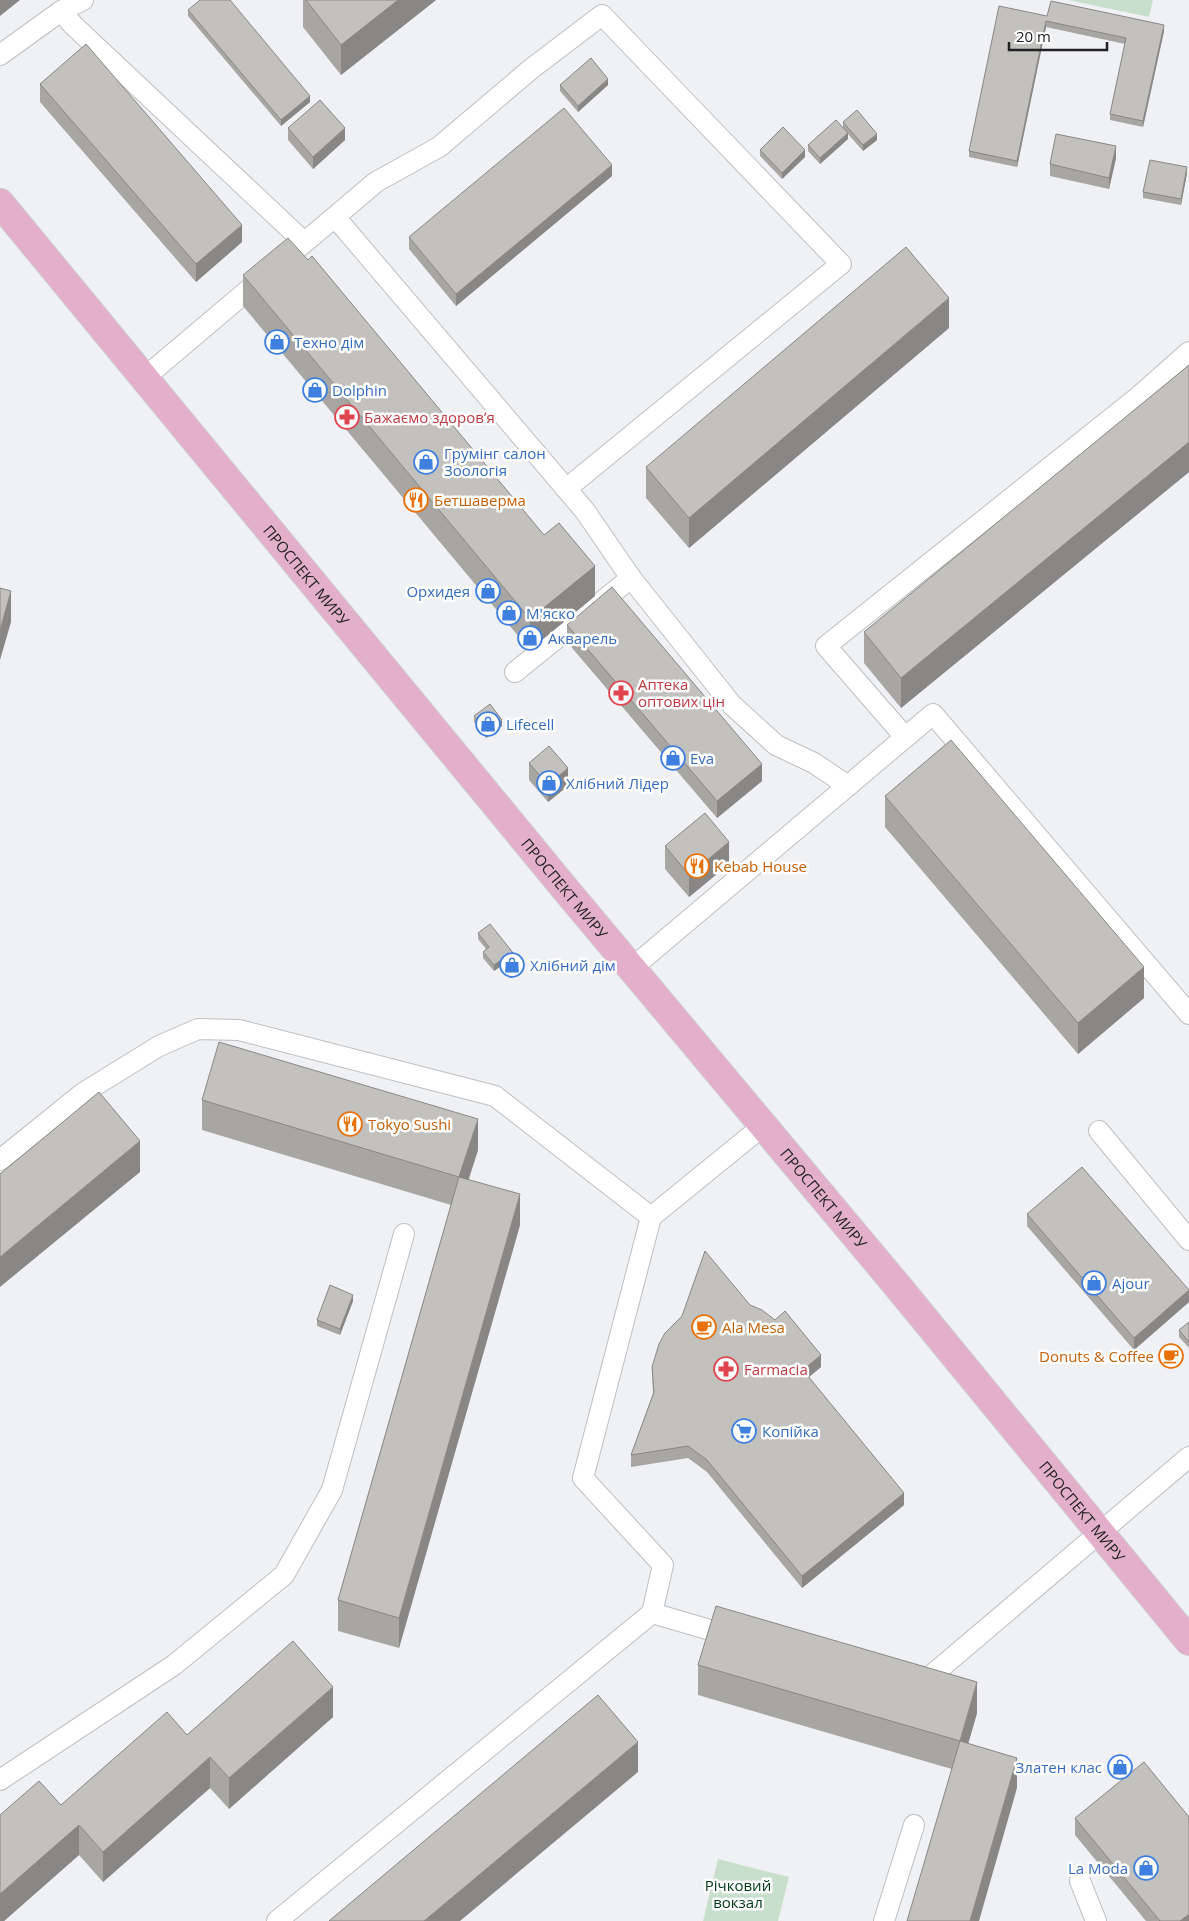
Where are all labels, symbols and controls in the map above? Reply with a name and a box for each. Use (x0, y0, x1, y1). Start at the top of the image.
scale bar (1009, 20, 1106, 52)
text: 20 m (1016, 26, 1051, 46)
shop icon: Техно дім (264, 329, 290, 355)
place label: Техно дім (294, 332, 364, 352)
shop icon: Dolphin (302, 377, 328, 403)
place label: Dolphin (332, 380, 387, 400)
pharmacy icon: Бажаємо здоровʼя (334, 404, 360, 430)
place label: Бажаємо здоровʼя (364, 407, 495, 427)
place label: Грумінг салон Зоологія (444, 443, 546, 480)
shop icon: Грумінг салон Зоологія (413, 449, 439, 475)
restaurant icon: Бетшаверма (403, 487, 429, 513)
place label: Бетшаверма (434, 490, 526, 510)
street label: ПРОСПЕКТ МИРУ (259, 520, 354, 630)
shop icon: Орхидея (475, 578, 501, 604)
place label: Орхидея (406, 581, 470, 601)
shop icon: М'яско (496, 600, 522, 626)
place label: М'яско (526, 603, 575, 623)
shop icon: Акварель (517, 625, 543, 651)
place label: Акварель (548, 628, 617, 648)
place label: Аптека оптових цін (638, 674, 725, 711)
pharmacy icon: Аптека оптових цін (608, 680, 634, 706)
shop icon: Lifecell (475, 711, 501, 737)
place label: Lifecell (506, 714, 554, 734)
shop icon: Eva (660, 745, 686, 771)
place label: Eva (690, 748, 714, 768)
shop icon: Хлібний Лідер (536, 770, 562, 796)
place label: Хлібний Лідер (566, 773, 669, 793)
street label: ПРОСПЕКТ МИРУ (517, 834, 613, 943)
restaurant icon: Kebab House (684, 853, 710, 879)
place label: Kebab House (714, 856, 807, 876)
shop icon: Хлібний дім (499, 952, 525, 978)
place label: Хлібний дім (530, 955, 616, 975)
restaurant icon: Tokyo Sushi (337, 1111, 363, 1137)
place label: Tokyo Sushi (368, 1114, 451, 1134)
street label: ПРОСПЕКТ МИРУ (776, 1144, 872, 1253)
shop icon: Ajour (1081, 1270, 1107, 1296)
place label: Ajour (1112, 1273, 1150, 1293)
cafe icon: Ala Mesa (691, 1314, 717, 1340)
place label: Ala Mesa (722, 1317, 785, 1337)
cafe icon: Donuts & Coffee (1158, 1343, 1184, 1369)
place label: Donuts & Coffee (1039, 1346, 1154, 1366)
pharmacy icon: Farmacia (713, 1356, 739, 1382)
place label: Farmacia (744, 1359, 808, 1379)
supermarket icon: Копійка (731, 1418, 757, 1444)
place label: Копійка (762, 1421, 819, 1441)
street label: ПРОСПЕКТ МИРУ (1035, 1457, 1130, 1566)
shop icon: Златен клас (1107, 1754, 1133, 1780)
place label: Златен клас (1016, 1757, 1102, 1777)
shop icon: La Moda (1133, 1855, 1159, 1881)
place label: La Moda (1068, 1858, 1128, 1878)
park label: Річковий вокзал (705, 1875, 771, 1912)

